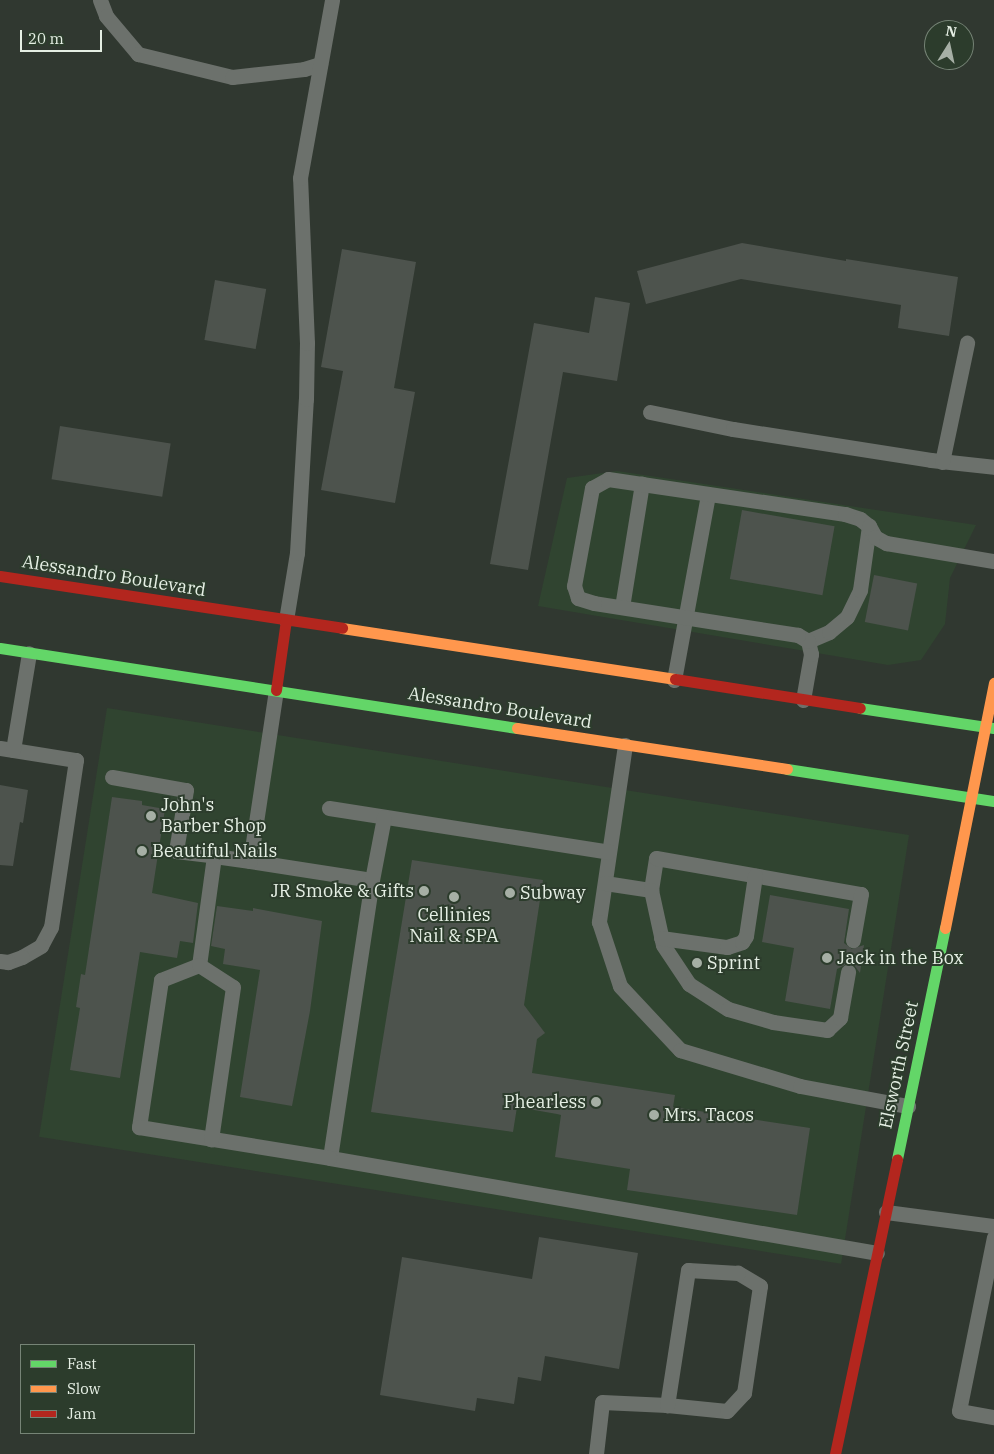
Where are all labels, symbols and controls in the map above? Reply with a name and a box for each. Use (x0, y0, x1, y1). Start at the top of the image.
scale bar (22, 20, 105, 52)
north arrow (924, 20, 974, 70)
text: N (944, 21, 958, 41)
text: 20 m (28, 29, 64, 48)
street label: Alessandro Boulevard (21, 551, 207, 601)
street label: Alessandro Boulevard (407, 683, 593, 733)
place label: John's Barber Shop (161, 795, 267, 838)
marker: John's Barber Shop (145, 810, 157, 822)
place label: Beautiful Nails (152, 840, 277, 862)
marker: Beautiful Nails (136, 845, 148, 857)
place label: JR Smoke & Gifts (271, 880, 414, 902)
place label: Subway (520, 882, 586, 904)
marker: JR Smoke & Gifts (418, 885, 430, 897)
marker: Subway (504, 887, 516, 899)
marker: Cellinies Nail & SPA (448, 891, 460, 903)
place label: Cellinies Nail & SPA (409, 905, 499, 948)
place label: Jack in the Box (837, 947, 964, 969)
place label: Sprint (707, 952, 760, 974)
marker: Jack in the Box (821, 952, 833, 964)
marker: Sprint (691, 957, 703, 969)
street label: Elsworth Street (875, 999, 923, 1131)
place label: Phearless (503, 1091, 586, 1113)
marker: Phearless (590, 1096, 602, 1108)
place label: Mrs. Tacos (664, 1104, 754, 1126)
marker: Mrs. Tacos (648, 1109, 660, 1121)
legend (20, 1344, 195, 1434)
text: Fast (67, 1354, 97, 1373)
text: Slow (67, 1379, 100, 1398)
text: Jam (67, 1404, 96, 1423)

